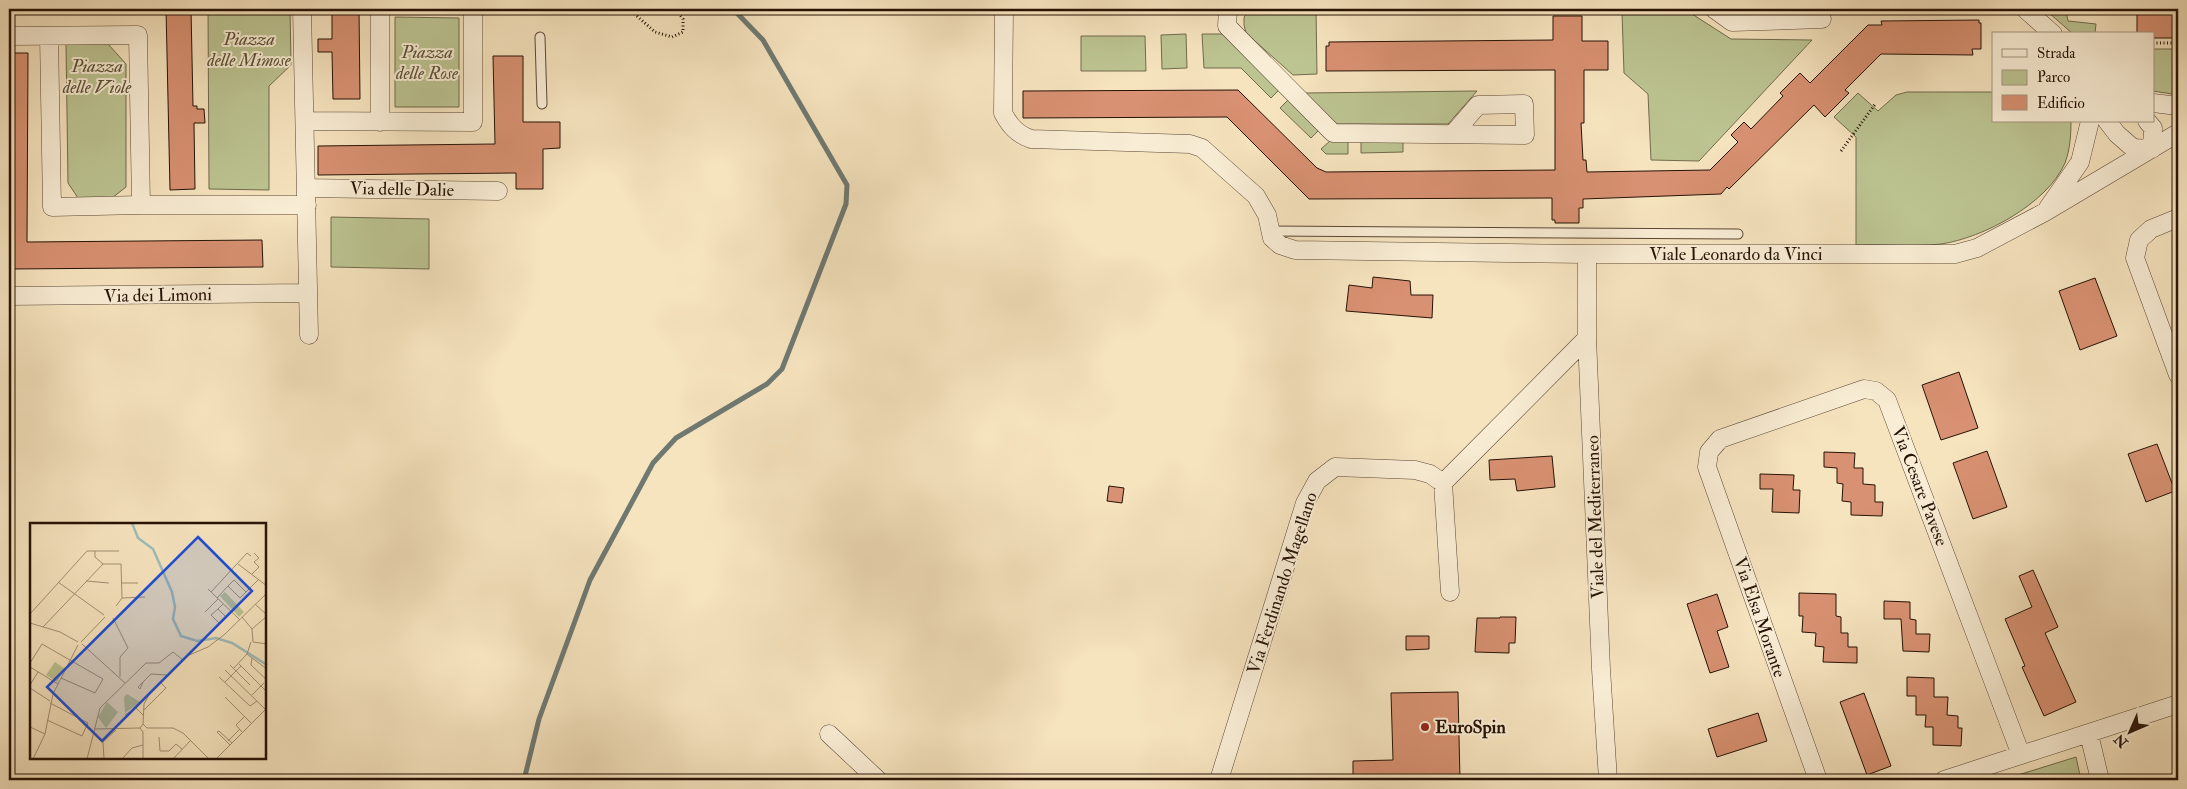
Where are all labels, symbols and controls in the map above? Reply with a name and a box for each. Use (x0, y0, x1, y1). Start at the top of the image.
park label: Piazza delle Mimose (206, 28, 292, 72)
legend (1992, 32, 2154, 122)
park label: Piazza delle Rose (395, 41, 459, 85)
text: Strada (2037, 44, 2076, 63)
park label: Piazza delle Viole (62, 55, 132, 99)
text: Parco (2037, 68, 2070, 87)
text: Edificio (2037, 94, 2085, 113)
street label: Via delle Dalie (350, 177, 455, 202)
street label: Viale Leonardo da Vinci (1649, 243, 1823, 266)
street label: Via dei Limoni (104, 283, 212, 308)
street label: Via Cesare Pavese (1886, 423, 1953, 550)
street label: Viale del Mediterraneo (1581, 435, 1610, 599)
street label: Via Ferdinando Magellano (1242, 489, 1323, 677)
inset map (30, 523, 266, 759)
street label: Via Elsa Morante (1728, 554, 1791, 681)
north arrow (2104, 706, 2154, 756)
place label: EuroSpin (1435, 716, 1506, 739)
marker: EuroSpin (1419, 721, 1431, 733)
text: N (2110, 730, 2132, 752)

